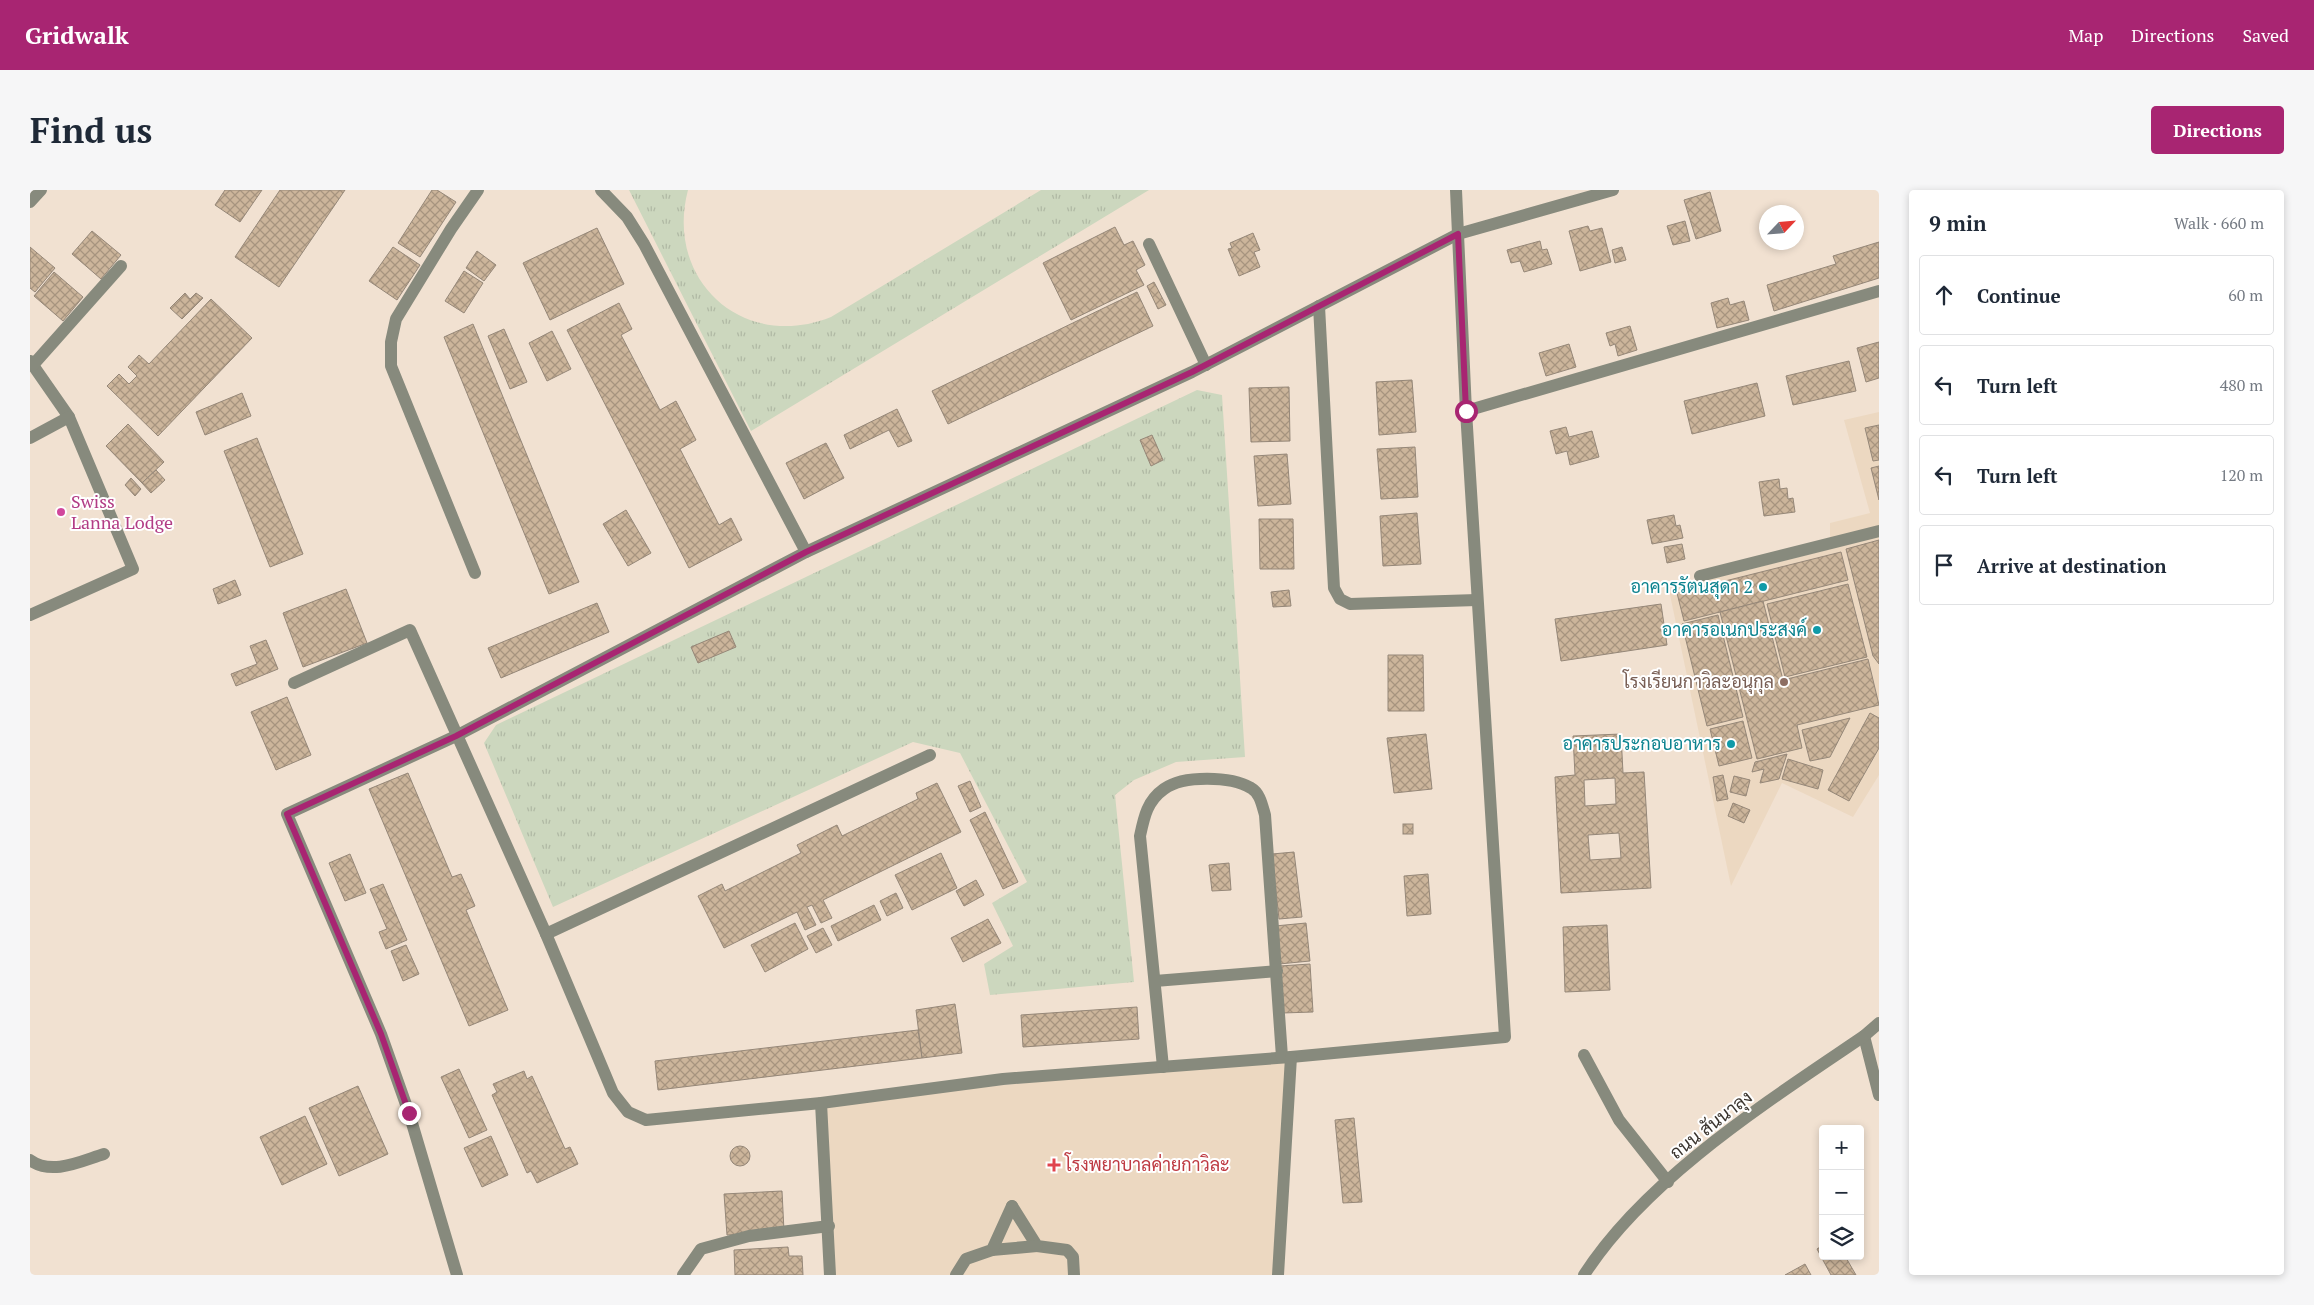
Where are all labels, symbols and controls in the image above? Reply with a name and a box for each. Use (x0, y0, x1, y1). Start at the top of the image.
text: Gridwalk (25, 19, 129, 51)
text: Map (2068, 23, 2103, 47)
text: Directions (2131, 23, 2214, 47)
text: Saved (2242, 23, 2289, 47)
button: Directions (2151, 106, 2284, 154)
text: Find us (30, 107, 152, 153)
north arrow (1759, 205, 1804, 250)
text: 9 min (1929, 209, 1986, 237)
text: Walk · 660 m (2174, 212, 2264, 234)
icon: ahead (1930, 281, 1958, 309)
text: Continue (1977, 283, 2061, 308)
text: 60 m (2228, 284, 2263, 306)
icon: left (1930, 371, 1958, 399)
text: Turn left (1977, 373, 2058, 398)
text: 480 m (2220, 374, 2263, 396)
route start (1455, 400, 1478, 423)
icon: left (1930, 461, 1958, 489)
text: Turn left (1977, 463, 2058, 488)
text: 120 m (2220, 464, 2263, 486)
place label: Swiss Lanna Lodge (71, 489, 173, 534)
marker: Swiss Lanna Lodge (55, 506, 67, 518)
icon: arrive (1930, 551, 1958, 579)
text: Arrive at destination (1977, 553, 2166, 578)
place label: อาคารรัตนสุดา 2 (1631, 574, 1753, 599)
marker: อาคารรัตนสุดา 2 (1757, 581, 1769, 593)
place label: อาคารอเนกประสงค์ (1662, 617, 1807, 641)
marker: อาคารอเนกประสงค์ (1811, 624, 1823, 636)
place label: โรงเรียนกาวิละอนุกุล (1622, 669, 1774, 694)
marker: โรงเรียนกาวิละอนุกุล (1778, 676, 1790, 688)
place label: อาคารประกอบอาหาร (1563, 731, 1721, 755)
marker: อาคารประกอบอาหาร (1725, 738, 1737, 750)
street label: ถนน สันนาลุง (1664, 1084, 1757, 1165)
route end (398, 1102, 421, 1125)
map controls (1819, 1125, 1864, 1260)
button: + (1819, 1125, 1864, 1170)
place label: โรงพยาบาลค่ายกาวิละ (1064, 1152, 1230, 1176)
marker: โรงพยาบาลค่ายกาวิละ (1047, 1158, 1061, 1172)
button: − (1819, 1170, 1864, 1215)
button: layers (1819, 1215, 1864, 1260)

